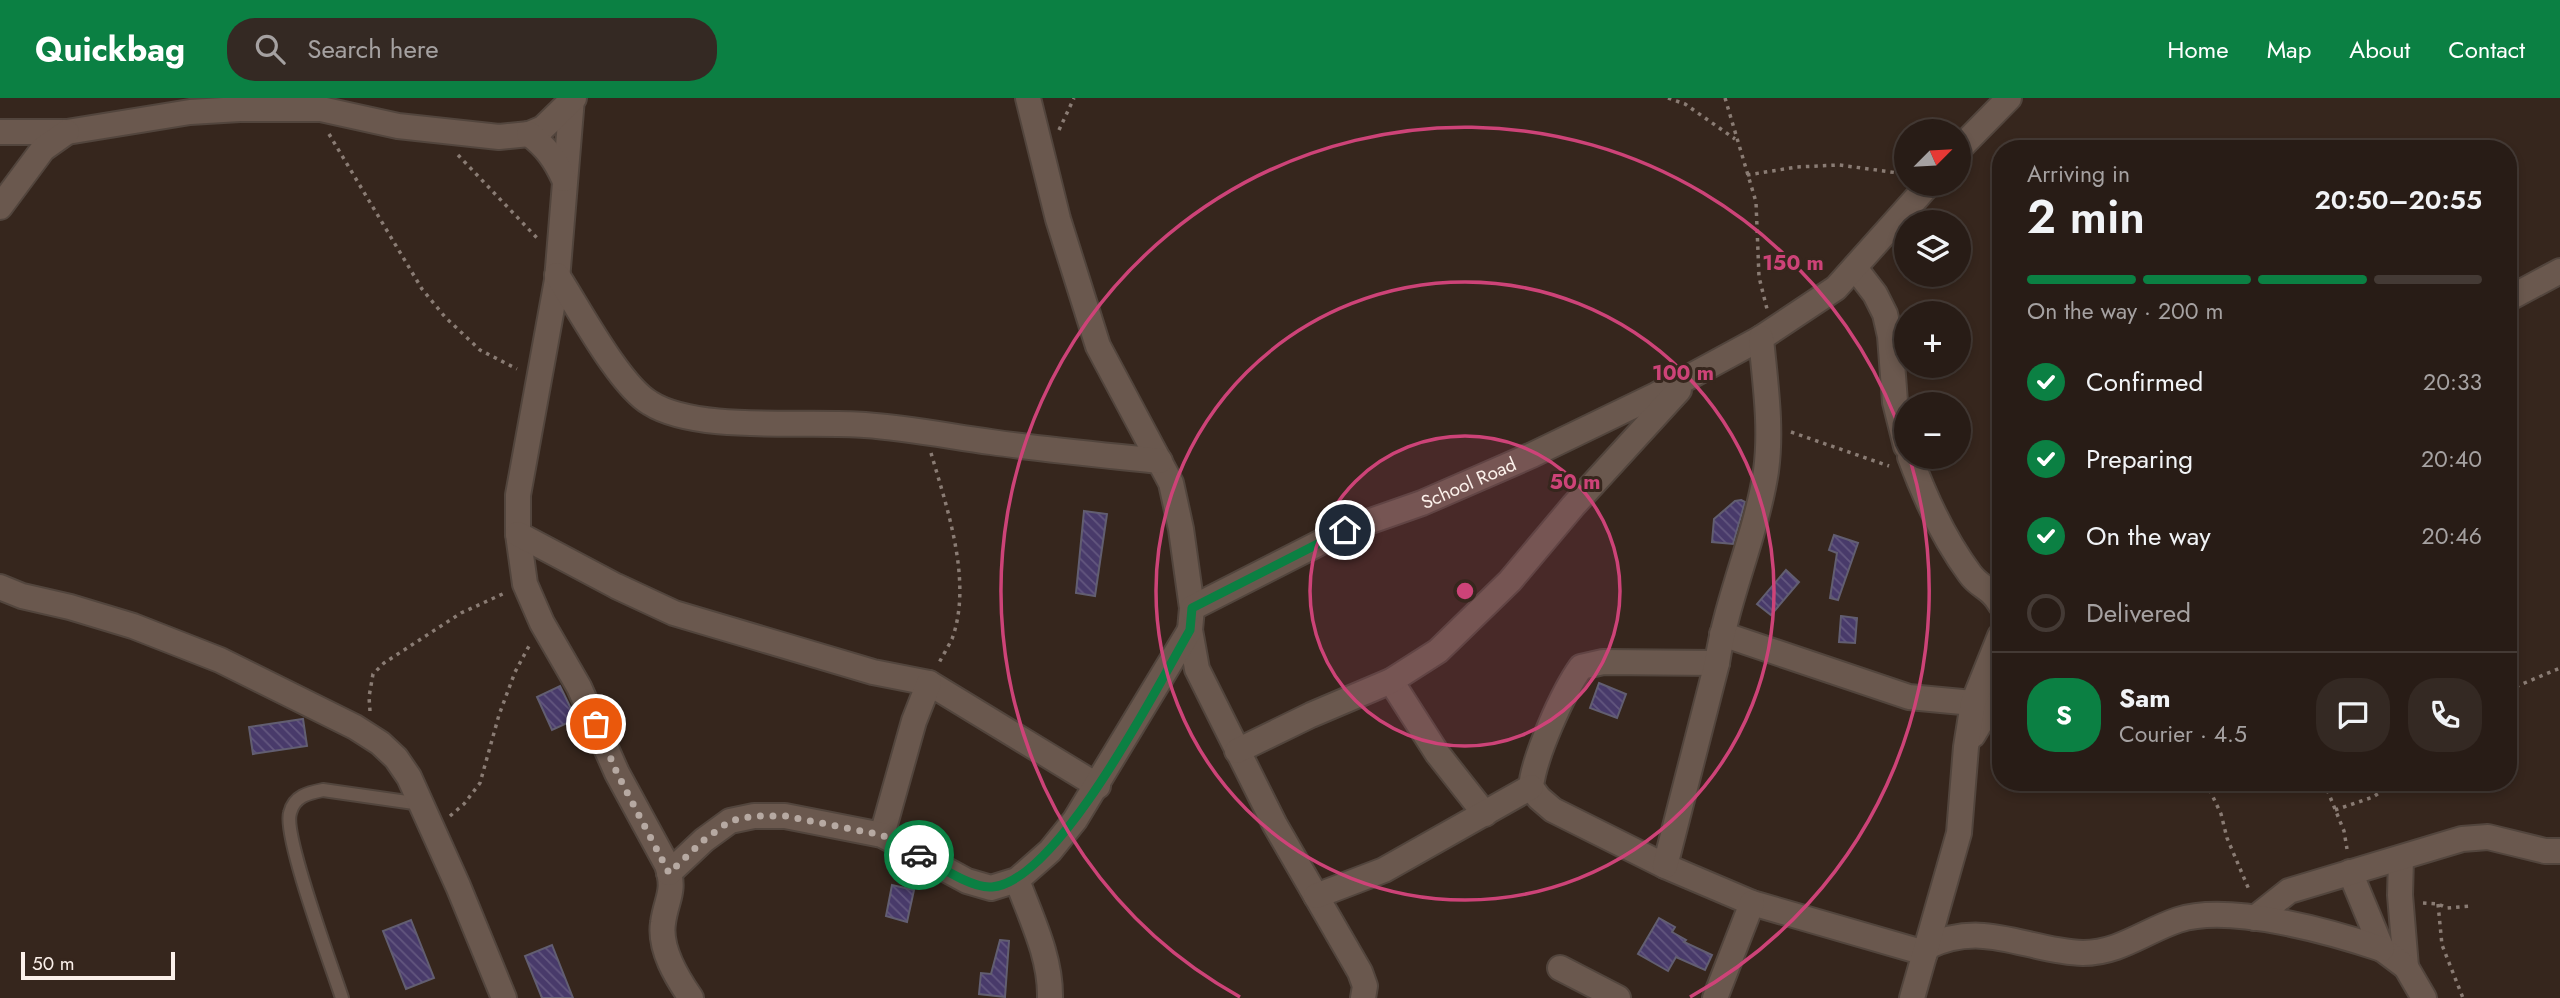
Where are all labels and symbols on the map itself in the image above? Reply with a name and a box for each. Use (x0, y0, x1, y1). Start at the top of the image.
north arrow (1894, 119, 1970, 196)
text: 150 m (1762, 248, 1824, 278)
text: 100 m (1652, 358, 1714, 388)
street label: School Road (1417, 450, 1520, 515)
text: 50 m (1550, 467, 1600, 497)
pin (1315, 500, 1375, 560)
centre of rings (1453, 579, 1477, 603)
pin (566, 694, 626, 754)
courier (884, 820, 954, 890)
scale bar (21, 949, 175, 981)

